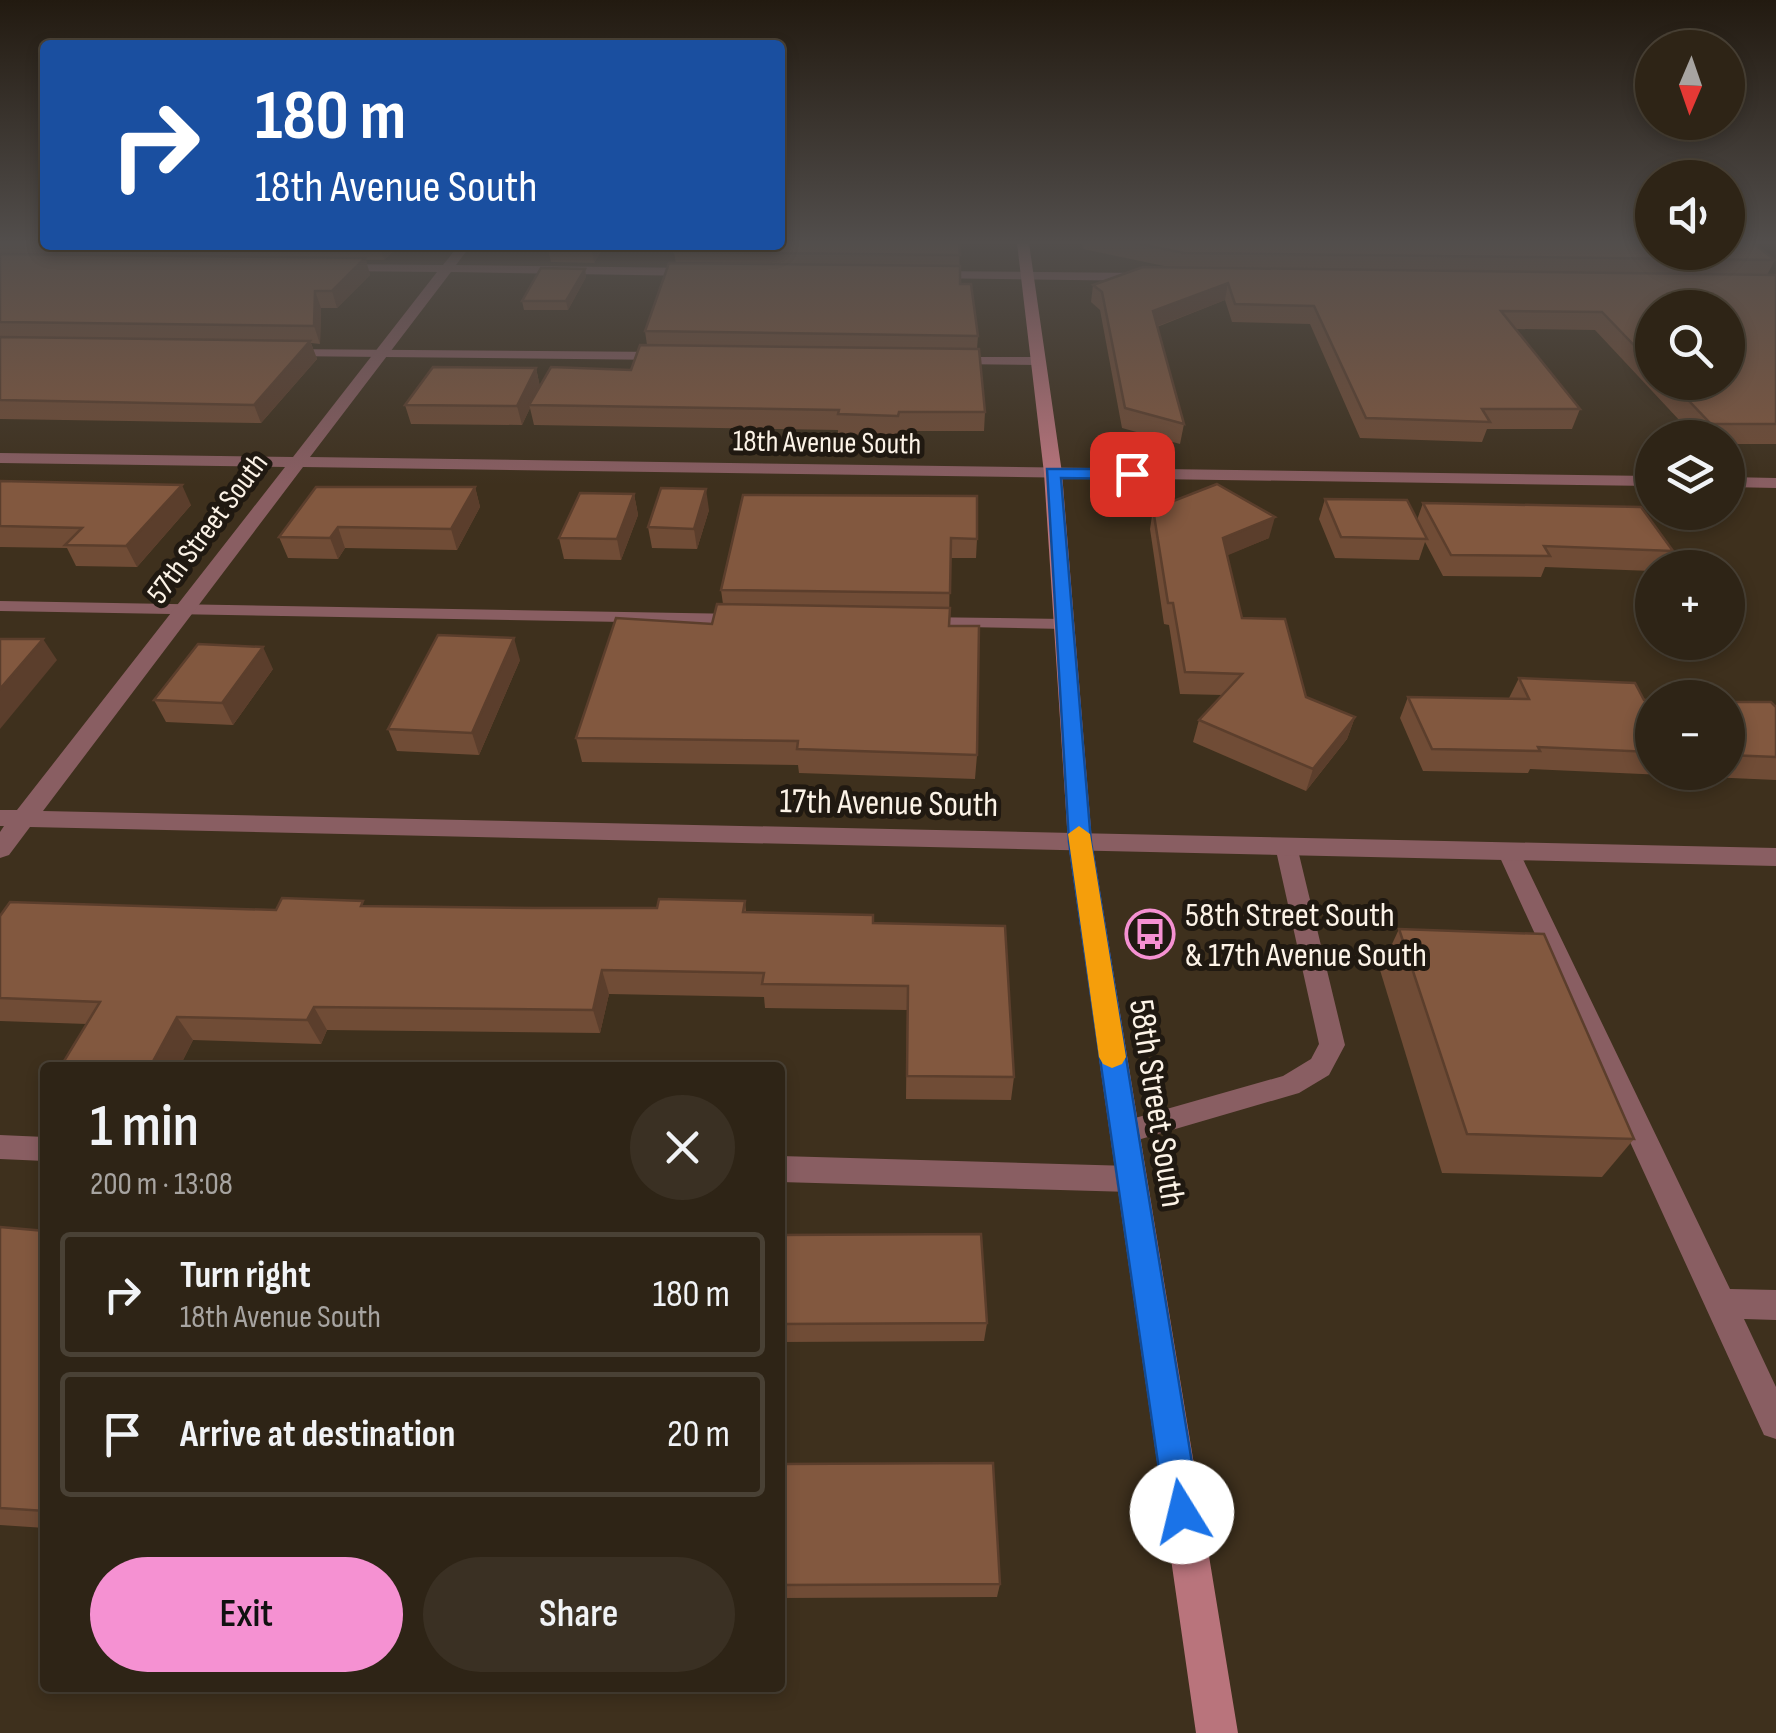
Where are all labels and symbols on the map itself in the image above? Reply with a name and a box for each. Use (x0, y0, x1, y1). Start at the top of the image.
north arrow (1635, 30, 1745, 140)
street label: 18th Avenue South (733, 423, 921, 463)
pin (1090, 432, 1175, 517)
street label: 57th Street South (140, 446, 276, 611)
street label: 17th Avenue South (779, 780, 999, 827)
place label: 58th Street South & 17th Avenue South (1185, 894, 1427, 977)
bus stop icon: 58th Street South & 17th Avenue South (1124, 908, 1176, 960)
street label: 58th Street South (1119, 996, 1194, 1210)
position arrow (1130, 1460, 1234, 1564)

